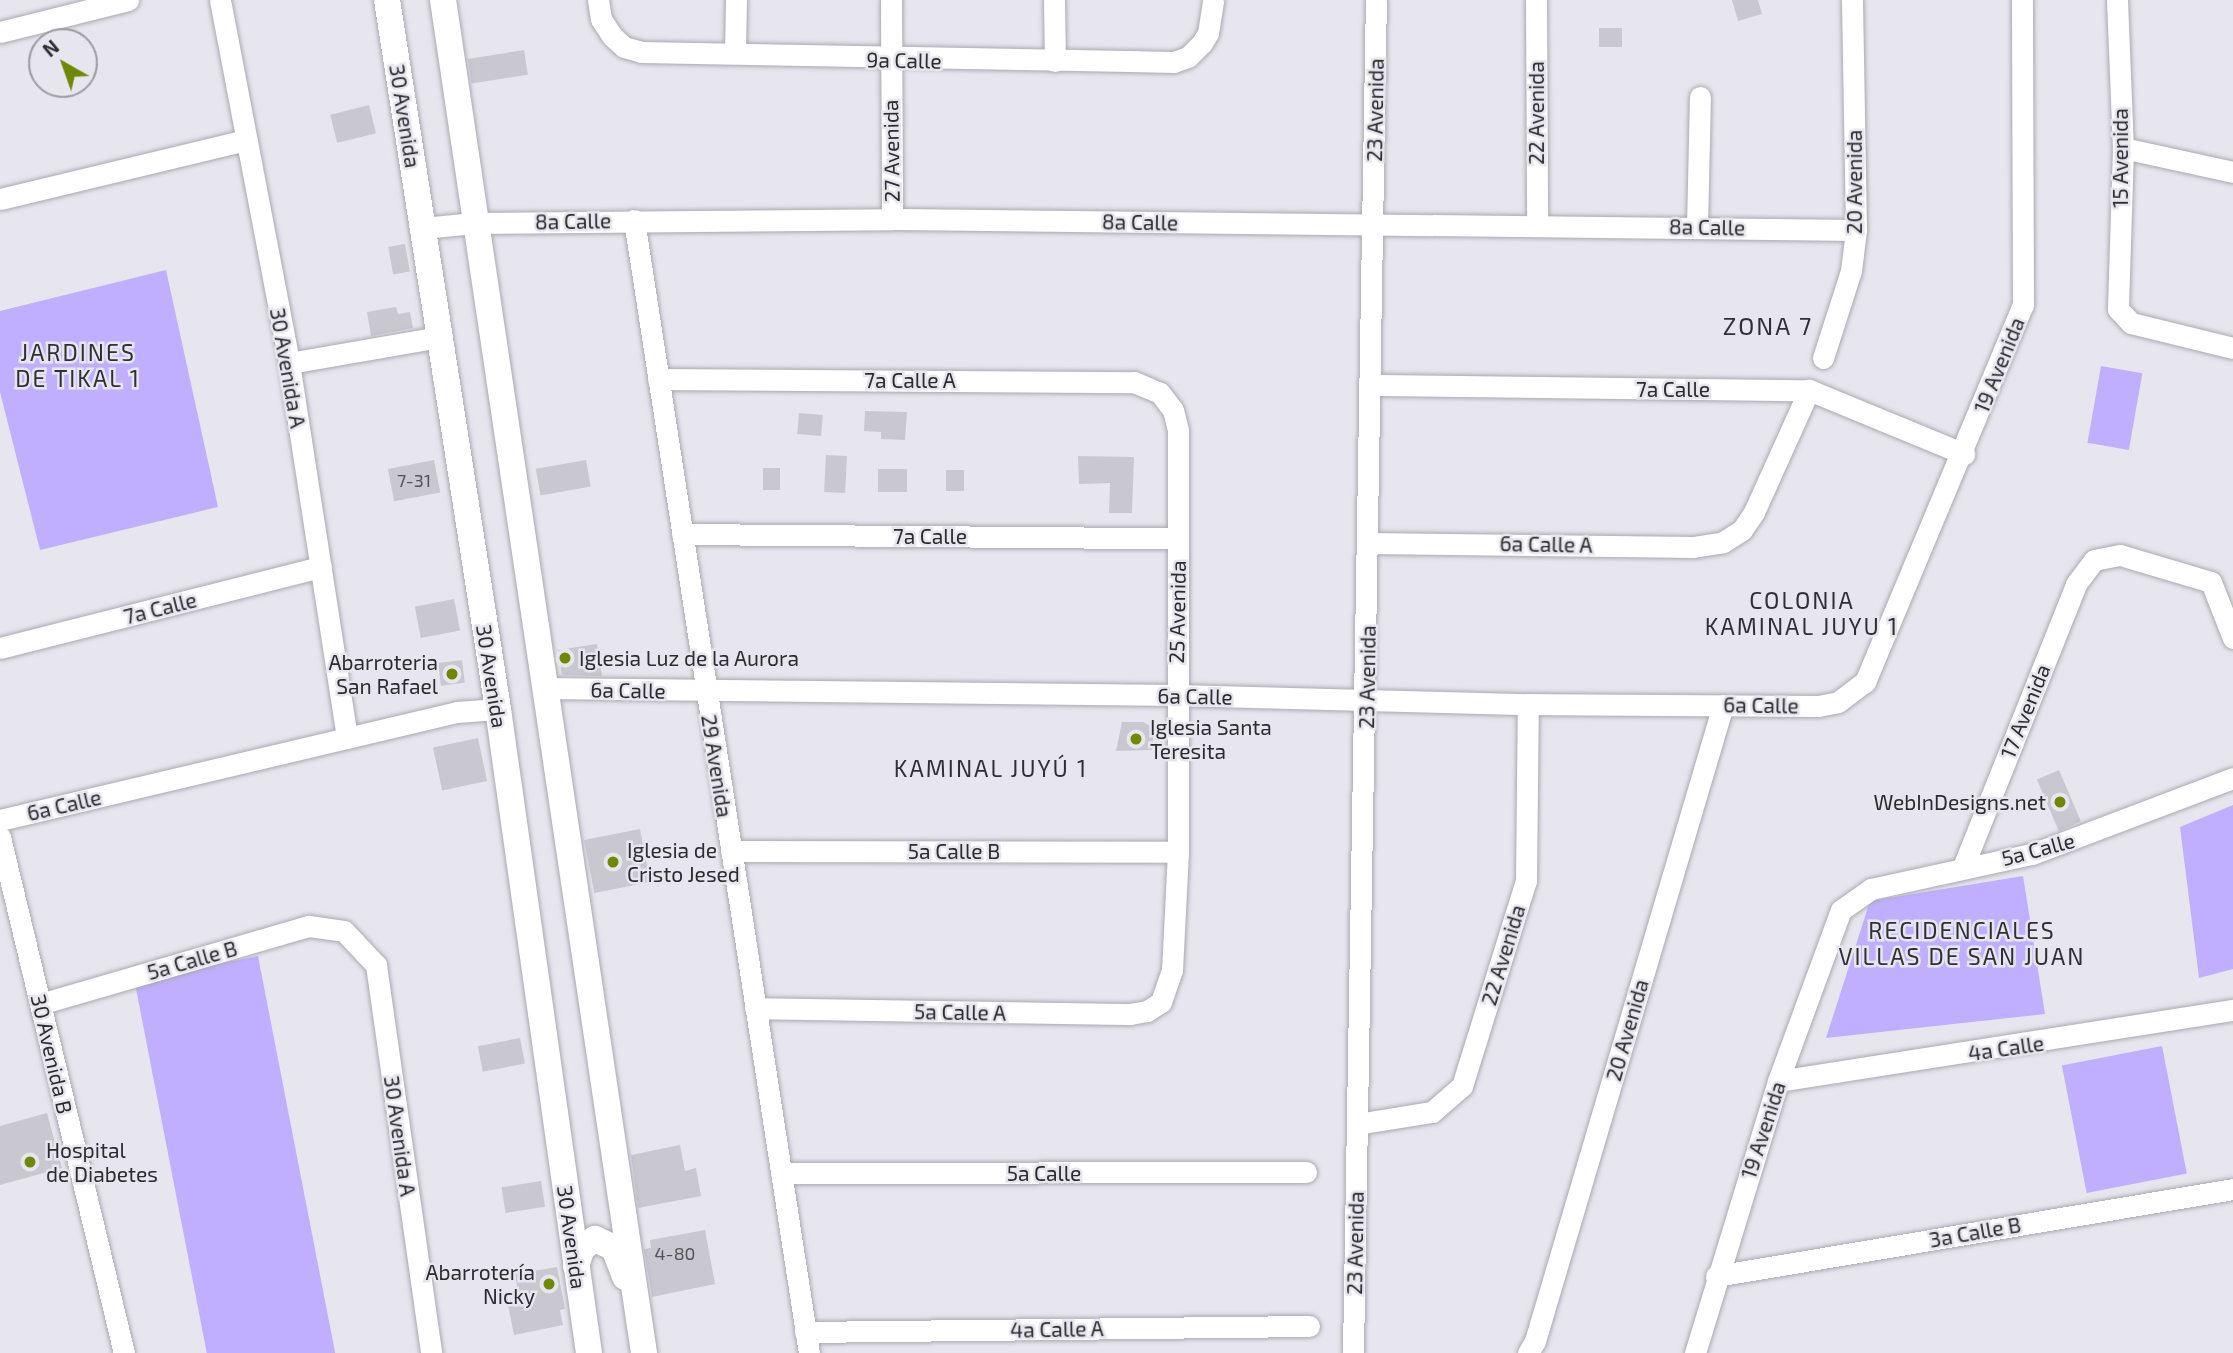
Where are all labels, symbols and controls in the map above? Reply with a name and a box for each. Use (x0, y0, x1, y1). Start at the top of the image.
north arrow (28, 28, 98, 98)
text: N (38, 35, 63, 61)
street label: 9a Calle (866, 47, 942, 73)
street label: 23 Avenida (1361, 58, 1389, 162)
street label: 22 Avenida (1523, 61, 1549, 165)
street label: 30 Avenida (384, 62, 426, 170)
street label: 27 Avenida (878, 99, 904, 203)
street label: 15 Avenida (2107, 108, 2133, 208)
street label: 20 Avenida (1841, 129, 1867, 235)
street label: 8a Calle (535, 208, 611, 234)
street label: 8a Calle (1102, 209, 1178, 235)
street label: 8a Calle (1669, 214, 1745, 240)
street label: 30 Avenida A (265, 305, 311, 431)
district label: ZONA 7 (1723, 312, 1813, 340)
street label: 19 Avenida (1968, 313, 2030, 417)
district label: JARDINES DE TIKAL 1 (16, 338, 140, 392)
street label: 7a Calle A (864, 367, 956, 393)
street label: 7a Calle (1636, 376, 1710, 402)
house number: 7-31 (397, 469, 431, 491)
street label: 7a Calle (893, 523, 967, 549)
street label: 6a Calle A (1499, 531, 1593, 557)
street label: 25 Avenida (1163, 560, 1191, 664)
district label: COLONIA KAMINAL JUYU 1 (1706, 586, 1898, 640)
street label: 7a Calle (121, 587, 199, 629)
street label: 30 Avenida (471, 622, 513, 730)
street label: 23 Avenida (1353, 625, 1381, 729)
place label: Iglesia Luz de la Aurora (579, 645, 799, 671)
place label: Abarroteria San Rafael (329, 649, 438, 699)
marker: Iglesia Luz de la Aurora (557, 650, 573, 666)
street label: 17 Avenida (1995, 660, 2055, 762)
marker: Abarroteria San Rafael (444, 666, 460, 682)
street label: 6a Calle (590, 677, 666, 703)
street label: 6a Calle (1157, 683, 1233, 709)
street label: 6a Calle (1723, 692, 1799, 718)
street label: 29 Avenida (696, 712, 738, 820)
place label: Iglesia Santa Teresita (1150, 714, 1272, 764)
marker: Iglesia Santa Teresita (1128, 731, 1144, 747)
district label: KAMINAL JUYÚ 1 (895, 754, 1087, 782)
street label: 6a Calle (24, 784, 104, 826)
place label: WebInDesigns.net (1874, 789, 2046, 815)
marker: WebInDesigns.net (2052, 794, 2068, 810)
street label: 5a Calle (1999, 827, 2077, 871)
place label: Iglesia de Cristo Jesed (627, 837, 740, 887)
street label: 5a Calle B (908, 838, 1000, 864)
marker: Iglesia de Cristo Jesed (605, 854, 621, 870)
street label: 22 Avenida (1476, 902, 1530, 1008)
district label: RECIDENCIALES VILLAS DE SAN JUAN (1841, 916, 2083, 970)
street label: 5a Calle B (144, 935, 240, 985)
street label: 20 Avenida (1600, 976, 1654, 1084)
street label: 30 Avenida B (26, 991, 78, 1117)
street label: 5a Calle A (914, 999, 1006, 1025)
street label: 4a Calle (1966, 1030, 2046, 1066)
street label: 30 Avenida A (379, 1074, 421, 1198)
street label: 19 Avenida (1735, 1078, 1791, 1182)
place label: Hospital de Diabetes (46, 1137, 158, 1187)
marker: Hospital de Diabetes (20, 1152, 40, 1172)
street label: 5a Calle (1007, 1160, 1081, 1186)
street label: 30 Avenida (552, 1183, 592, 1291)
street label: 23 Avenida (1341, 1191, 1369, 1295)
street label: 3a Calle B (1927, 1212, 2023, 1252)
house number: 4-80 (655, 1242, 695, 1264)
place label: Abarrotería Nicky (426, 1259, 535, 1309)
marker: Abarrotería Nicky (541, 1276, 557, 1292)
street label: 4a Calle A (1010, 1316, 1104, 1342)

